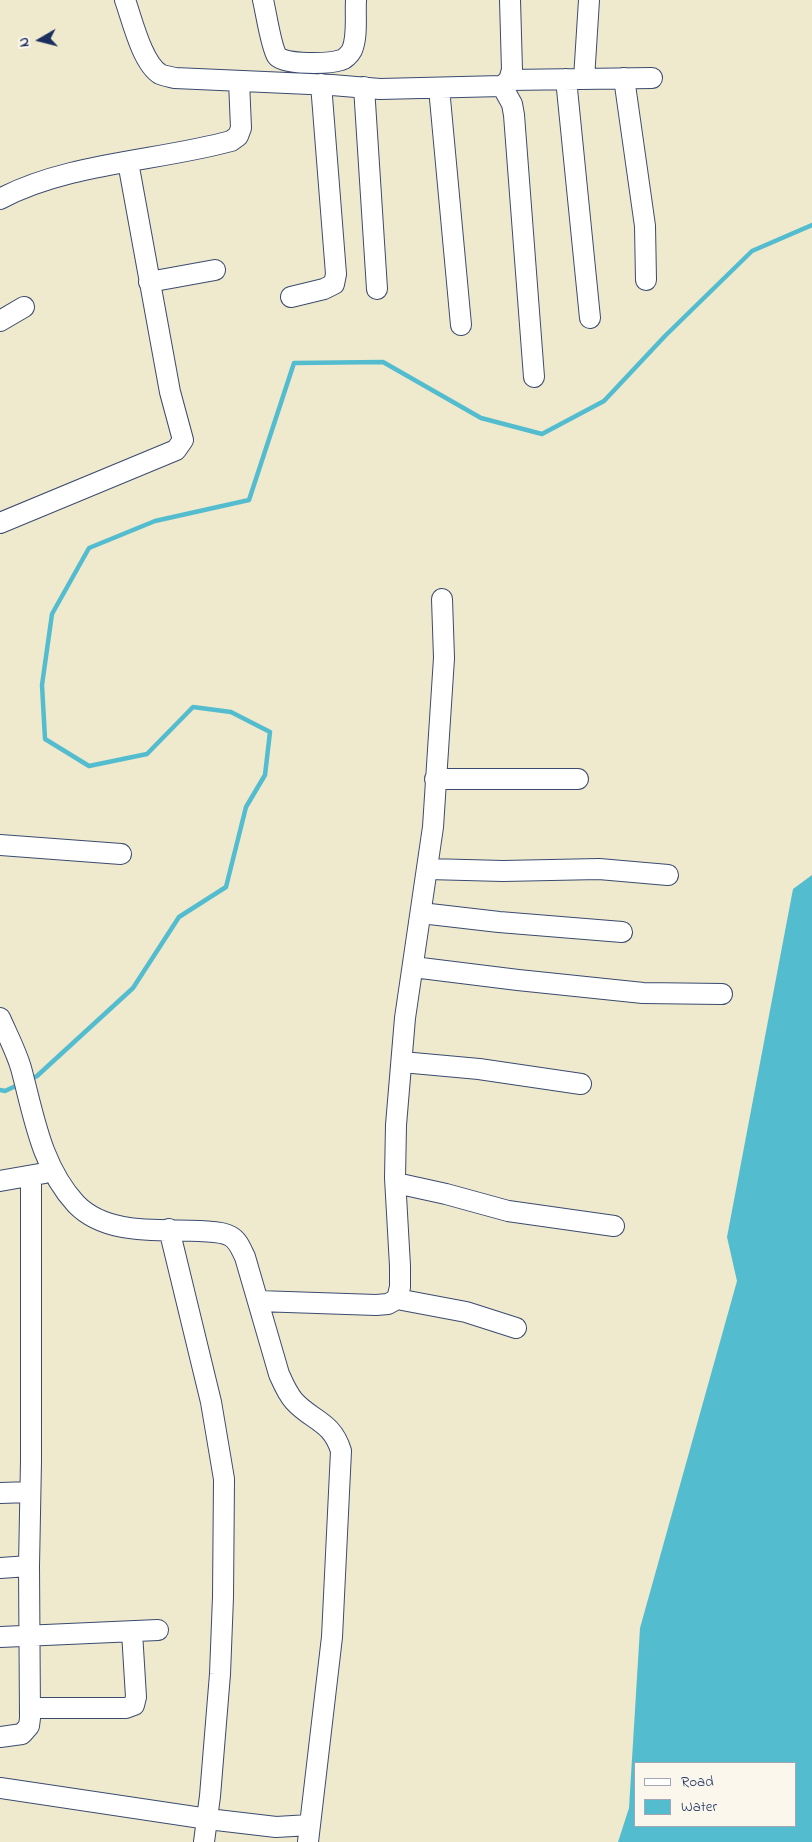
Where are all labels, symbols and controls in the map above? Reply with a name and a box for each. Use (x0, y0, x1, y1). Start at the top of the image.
north arrow (15, 15, 65, 65)
text: N (14, 36, 36, 48)
legend (634, 1762, 797, 1827)
text: Road (681, 1771, 714, 1793)
text: Water (681, 1796, 717, 1818)

